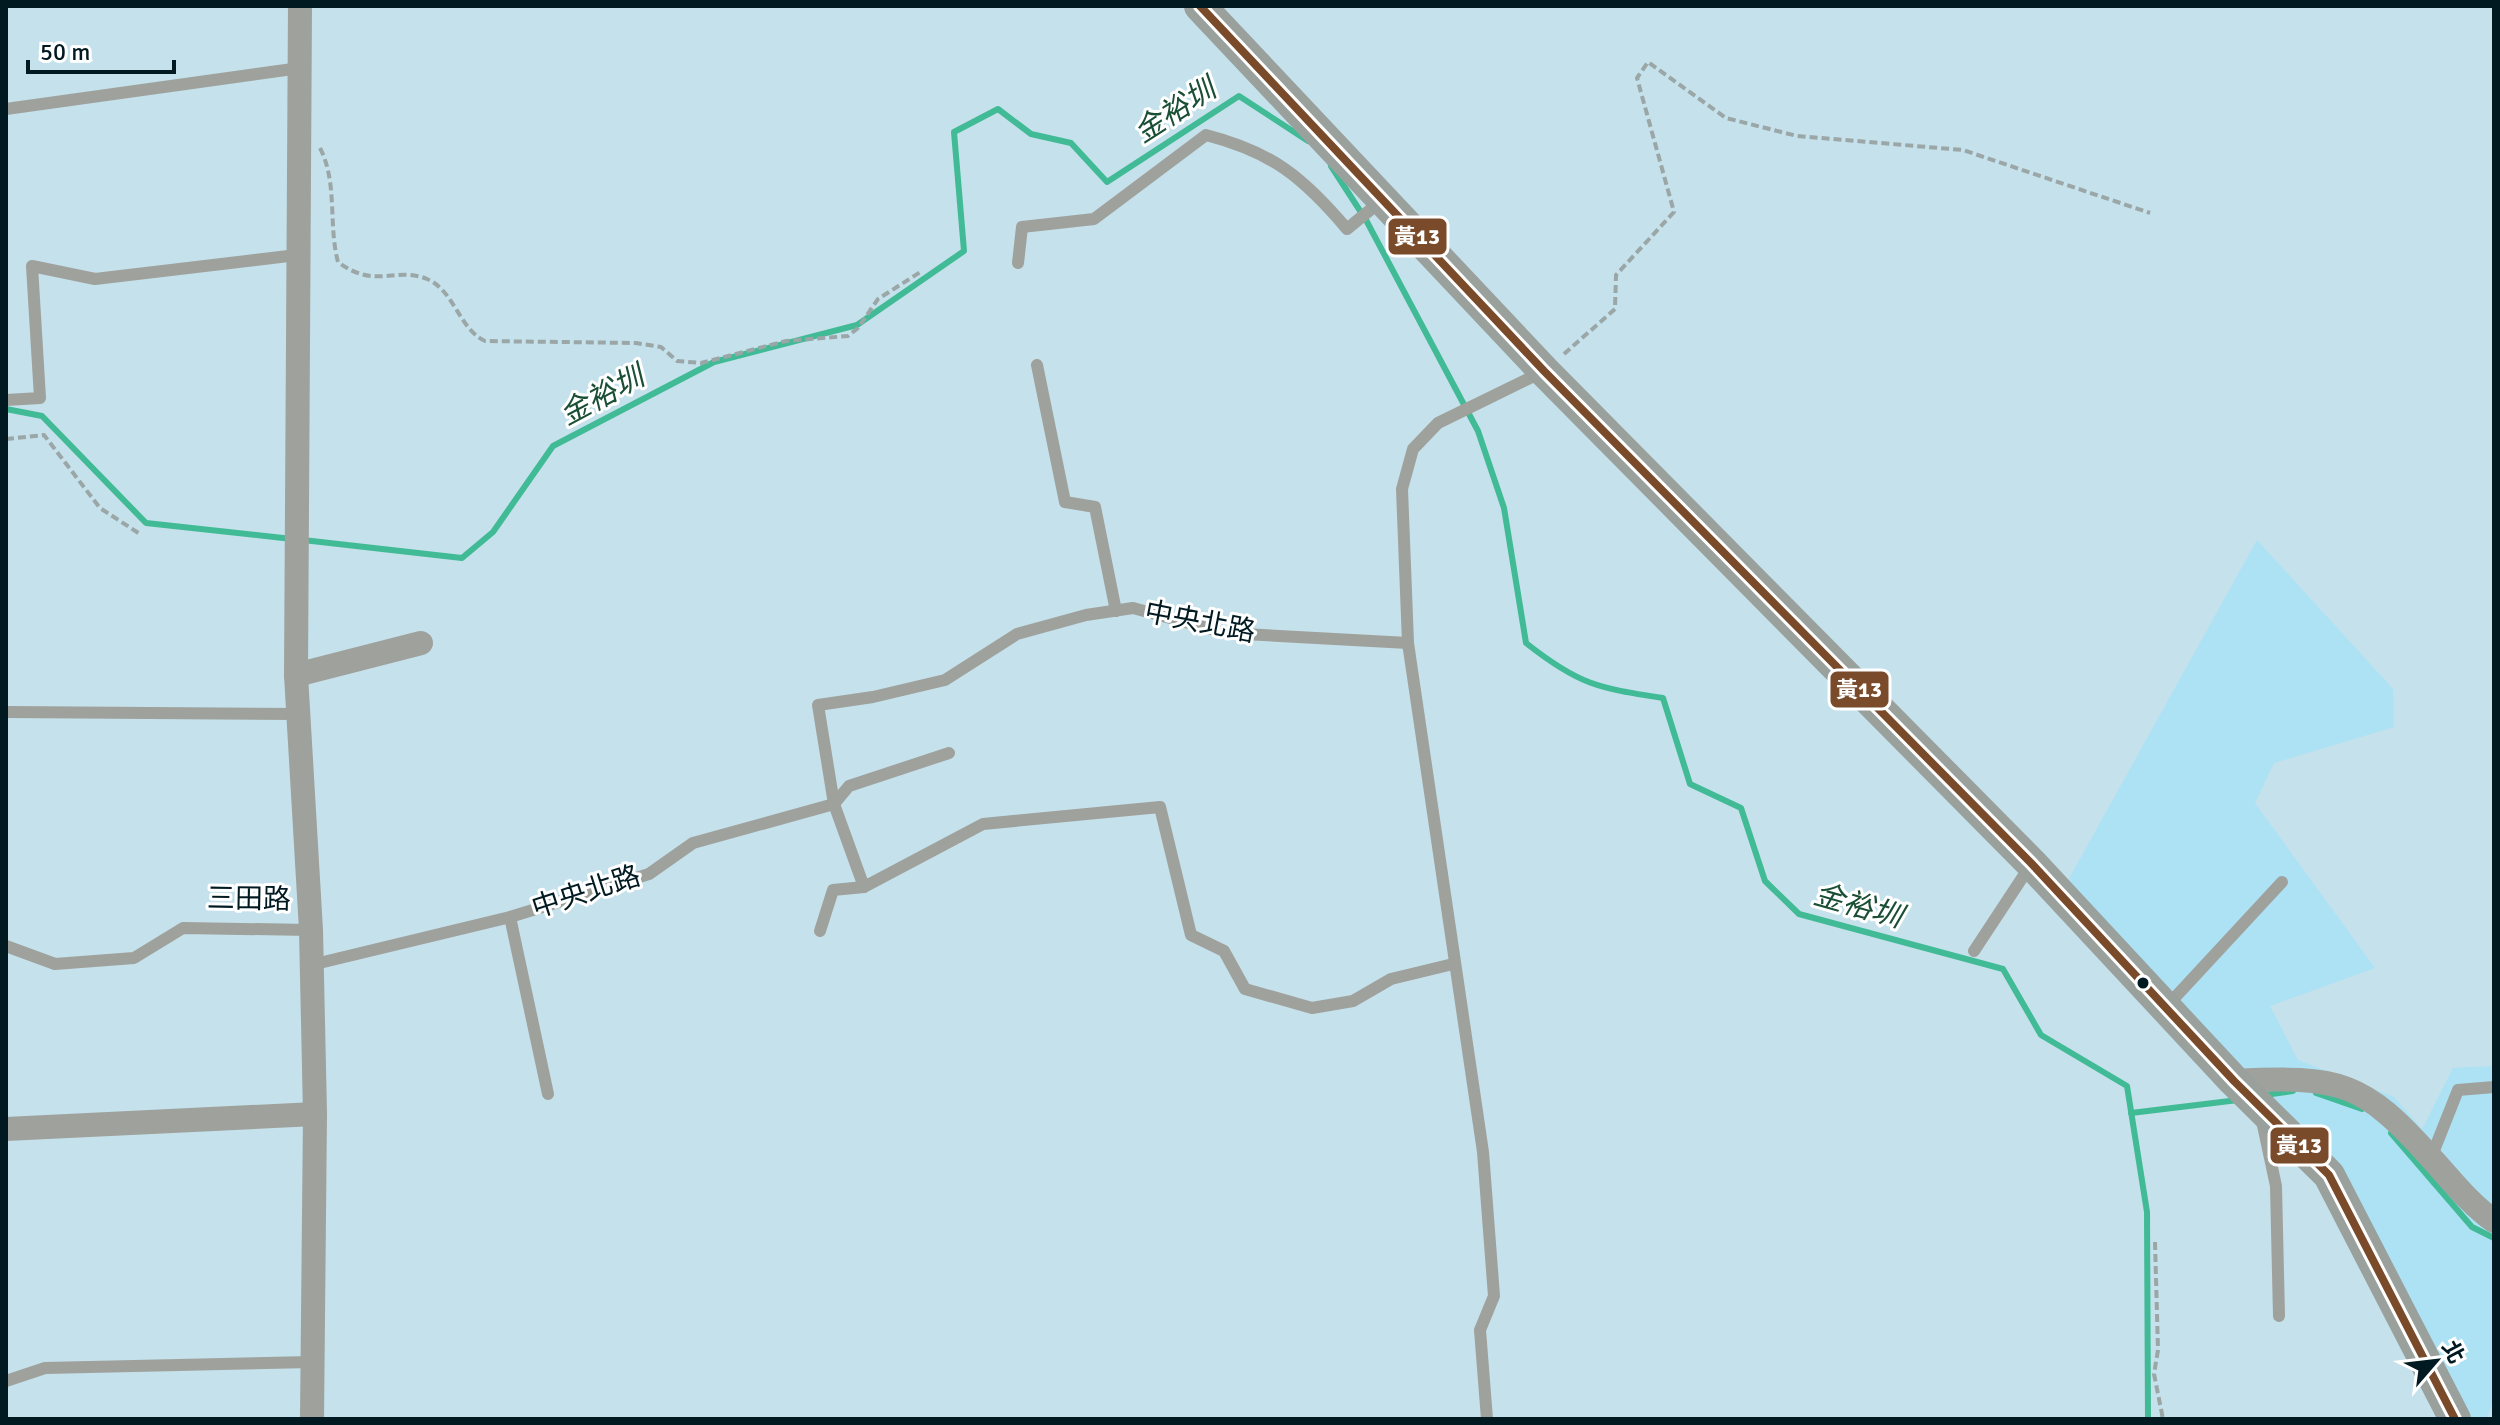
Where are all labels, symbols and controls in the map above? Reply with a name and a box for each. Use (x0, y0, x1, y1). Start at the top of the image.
scale bar (28, 24, 174, 74)
text: 50 m (40, 37, 90, 67)
water label: 金裕圳 (1127, 69, 1226, 151)
line badge: 黃13 (1387, 217, 1448, 256)
text: 黃13 (1394, 223, 1440, 250)
water label: 金裕圳 (554, 357, 654, 433)
street label: 中央北路 (1142, 595, 1258, 649)
line badge: 黃13 (1829, 670, 1890, 709)
text: 黃13 (1836, 676, 1882, 703)
street label: 中央北路 (527, 859, 645, 925)
water label: 金裕圳 (1810, 876, 1910, 937)
street label: 三田路 (207, 881, 291, 917)
unlabelled marker (2135, 975, 2151, 991)
line badge: 黃13 (2269, 1126, 2330, 1165)
text: 黃13 (2276, 1132, 2322, 1159)
north arrow (2396, 1321, 2476, 1401)
text: 北 (2436, 1336, 2470, 1368)

